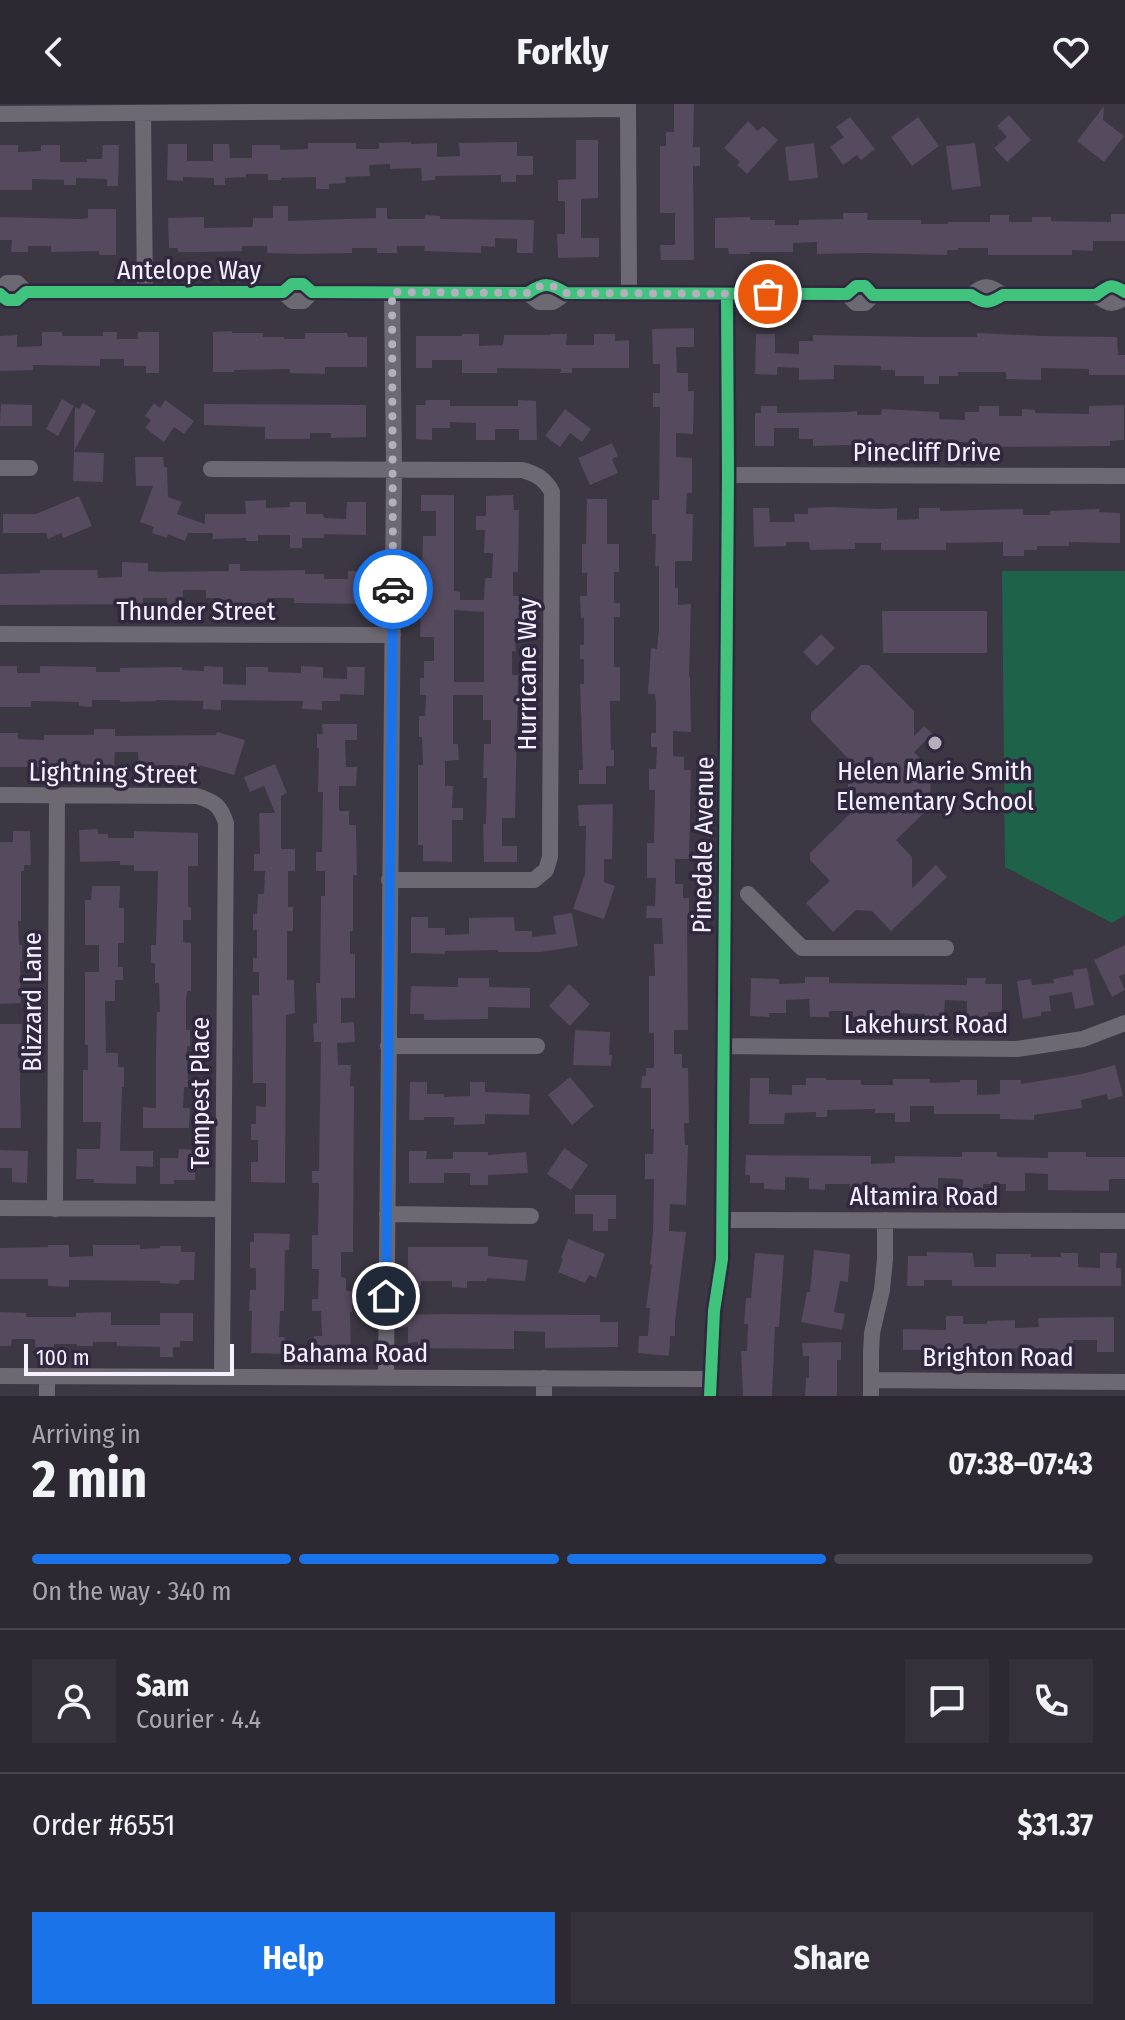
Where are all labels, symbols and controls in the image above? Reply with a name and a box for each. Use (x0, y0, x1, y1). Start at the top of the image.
icon: back (32, 30, 76, 74)
text: Forkly (517, 30, 608, 74)
icon: heart (1049, 30, 1093, 74)
street label: Antelope Way (117, 255, 261, 286)
pin (734, 260, 802, 328)
icon: bag (746, 272, 790, 316)
street label: Pinecliff Drive (853, 437, 1001, 468)
courier (353, 549, 433, 629)
icon: car (371, 567, 415, 611)
street label: Thunder Street (117, 596, 276, 627)
street label: Hurricane Way (512, 597, 543, 750)
marker: Helen Marie Smith Elementary School (926, 734, 944, 752)
street label: Pinedale Avenue (686, 756, 721, 934)
place label: Helen Marie Smith Elementary School (836, 756, 1034, 817)
street label: Lightning Street (28, 757, 198, 790)
street label: Blizzard Lane (17, 932, 48, 1072)
street label: Lakehurst Road (844, 1009, 1008, 1040)
street label: Tempest Place (185, 1017, 216, 1169)
street label: Altamira Road (849, 1181, 999, 1212)
pin (352, 1262, 420, 1330)
icon: home (364, 1274, 408, 1318)
street label: Bahama Road (282, 1338, 428, 1369)
scale bar (24, 1340, 234, 1376)
street label: Brighton Road (922, 1342, 1074, 1373)
text: 100 m (36, 1344, 90, 1371)
text: Arriving in (32, 1419, 141, 1450)
text: 07:38–07:43 (948, 1446, 1093, 1482)
text: 2 min (32, 1448, 147, 1511)
text: On the way · 340 m (32, 1576, 232, 1607)
button: person (32, 1659, 116, 1743)
button: chat (905, 1659, 989, 1743)
button: phone (1009, 1659, 1093, 1743)
text: Sam (136, 1668, 189, 1704)
text: Courier · 4.4 (136, 1704, 261, 1735)
text: Order #6551 (32, 1807, 175, 1843)
text: $31.37 (1018, 1807, 1093, 1843)
button: Help (32, 1912, 555, 2004)
button: Share (571, 1912, 1093, 2004)

